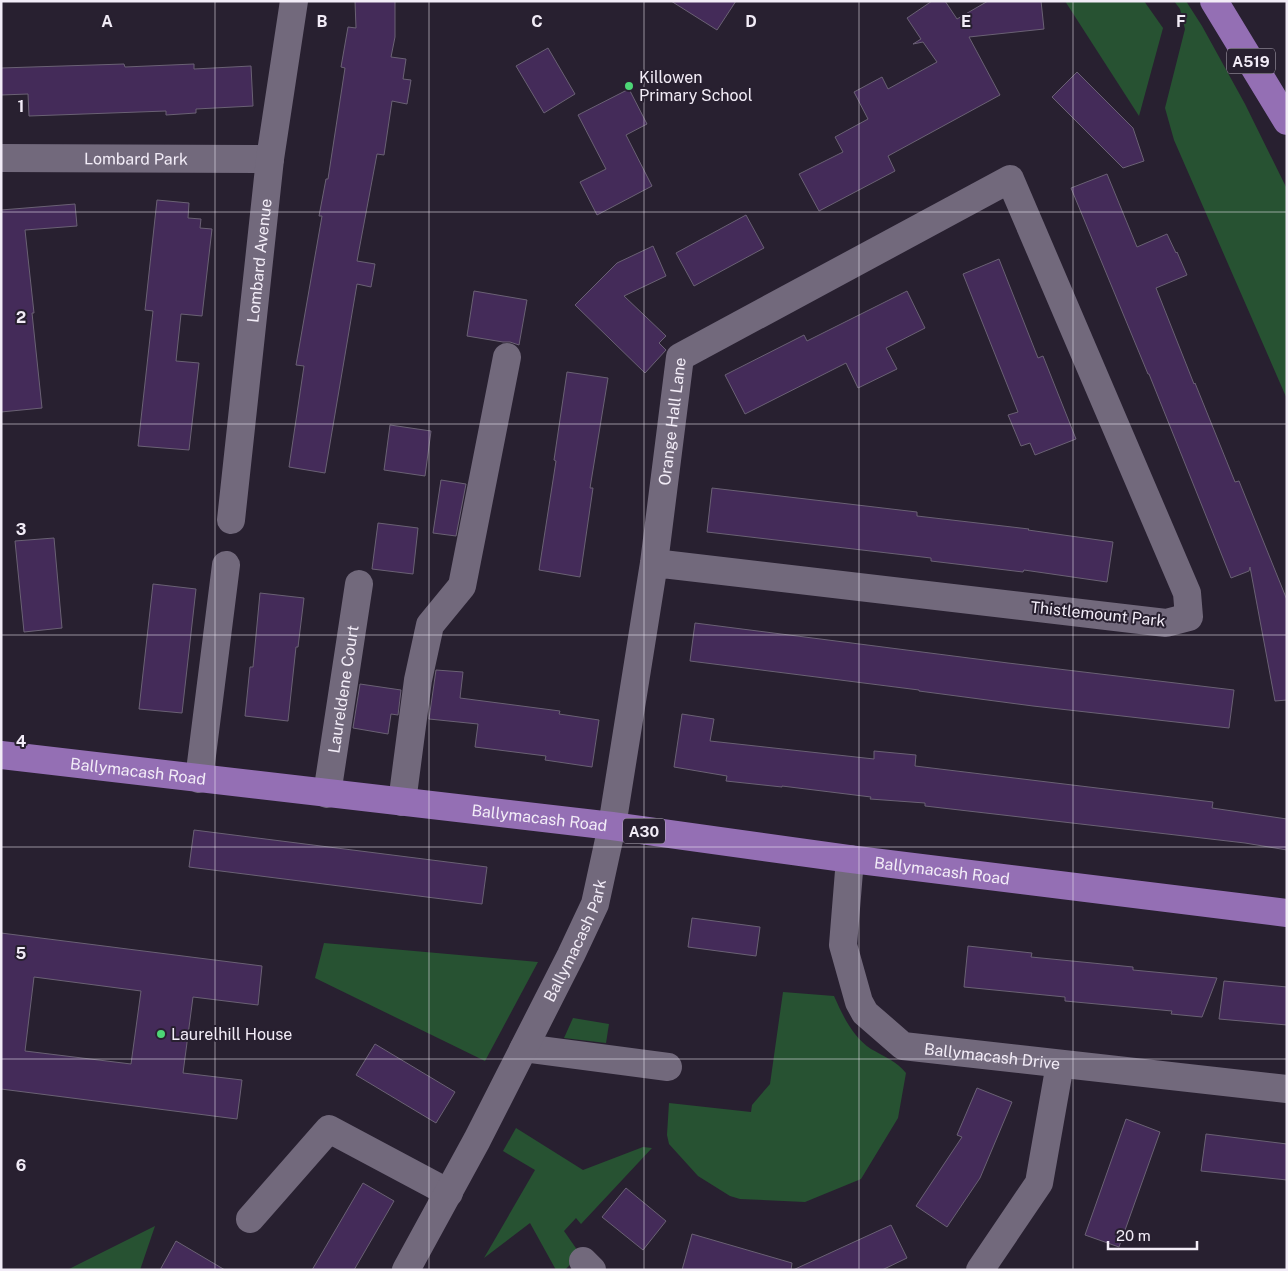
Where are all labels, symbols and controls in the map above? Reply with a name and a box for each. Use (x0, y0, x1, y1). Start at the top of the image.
text: A (101, 12, 113, 31)
text: B (317, 12, 328, 31)
text: C (531, 12, 543, 31)
text: D (745, 12, 757, 31)
text: E (961, 12, 971, 31)
text: F (1176, 12, 1186, 31)
road number: A519 (1227, 48, 1275, 74)
place label: Killowen Primary School (639, 68, 753, 105)
marker: Killowen Primary School (623, 80, 635, 92)
text: 1 (18, 97, 24, 116)
street label: Lombard Park (84, 149, 188, 168)
street label: Lombard Avenue (243, 197, 275, 324)
text: 2 (16, 308, 26, 327)
street label: Orange Hall Lane (654, 356, 689, 486)
text: 3 (16, 520, 26, 539)
street label: Thistlemount Park (1030, 597, 1166, 631)
street label: Laureldene Court (324, 624, 362, 755)
text: 4 (16, 732, 27, 751)
street label: Ballymacash Road (69, 754, 207, 788)
street label: Ballymacash Road (470, 800, 608, 835)
road number: A30 (623, 818, 665, 844)
street label: Ballymacash Road (873, 853, 1011, 888)
street label: Ballymacash Park (539, 877, 610, 1005)
text: 5 (16, 944, 27, 963)
place label: Laurelhill House (171, 1025, 292, 1044)
marker: Laurelhill House (155, 1028, 167, 1040)
street label: Ballymacash Drive (923, 1039, 1061, 1073)
text: 6 (16, 1156, 26, 1175)
scale bar (1108, 1218, 1197, 1250)
text: 20 m (1116, 1227, 1151, 1244)

